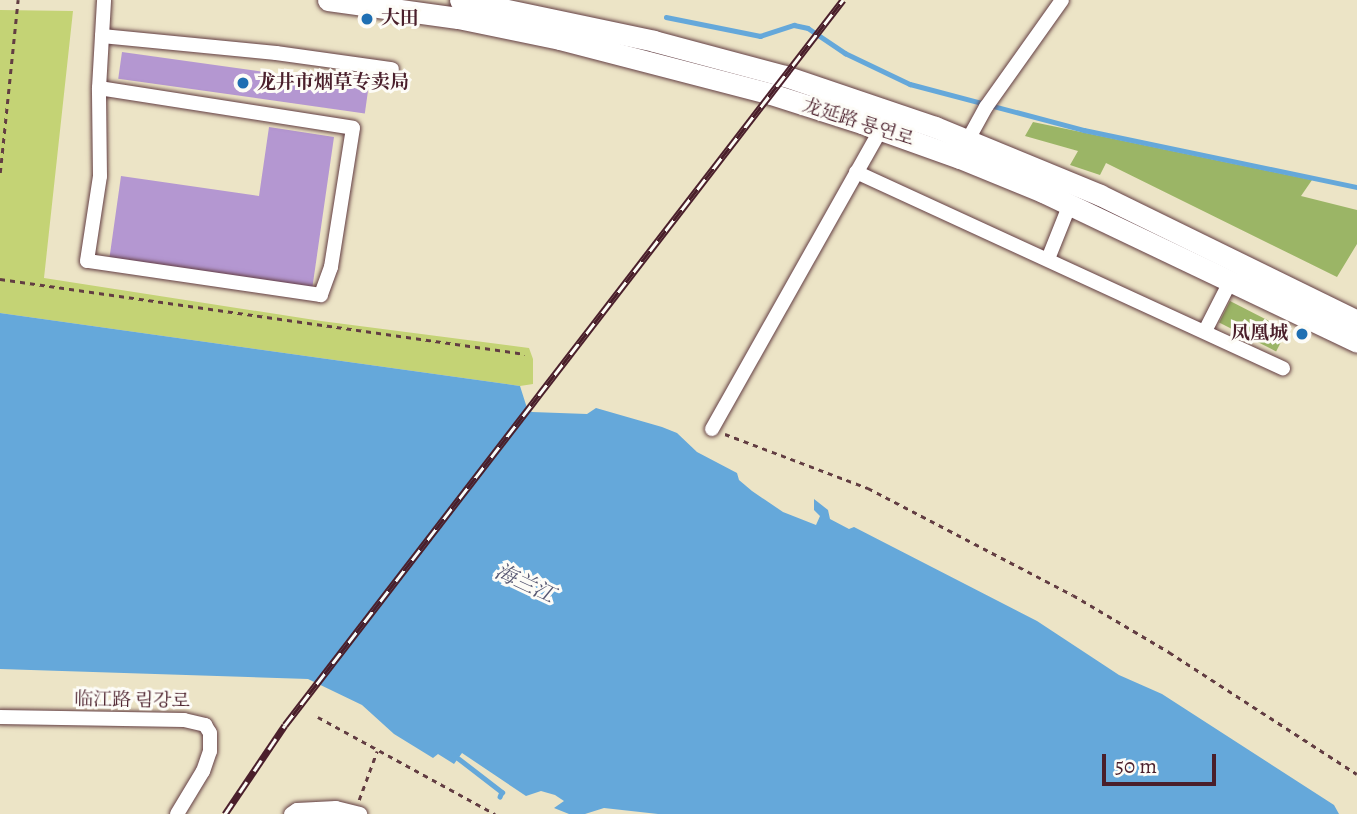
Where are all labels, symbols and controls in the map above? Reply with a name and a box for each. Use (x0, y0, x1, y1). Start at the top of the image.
place label: 大田 (381, 8, 419, 30)
marker: 大田 (359, 11, 375, 27)
place label: 龙井市烟草专卖局 (257, 72, 409, 94)
marker: 龙井市烟草专卖局 (235, 75, 251, 91)
street label: 龙延路 룡연로 (799, 94, 917, 152)
place label: 凤凰城 (1231, 323, 1288, 345)
marker: 凤凰城 (1294, 326, 1310, 342)
water label: 海兰江 (491, 558, 559, 608)
street label: 临江路 림강로 (74, 689, 190, 713)
scale bar (1105, 740, 1219, 784)
text: 50 m (1115, 752, 1157, 780)

